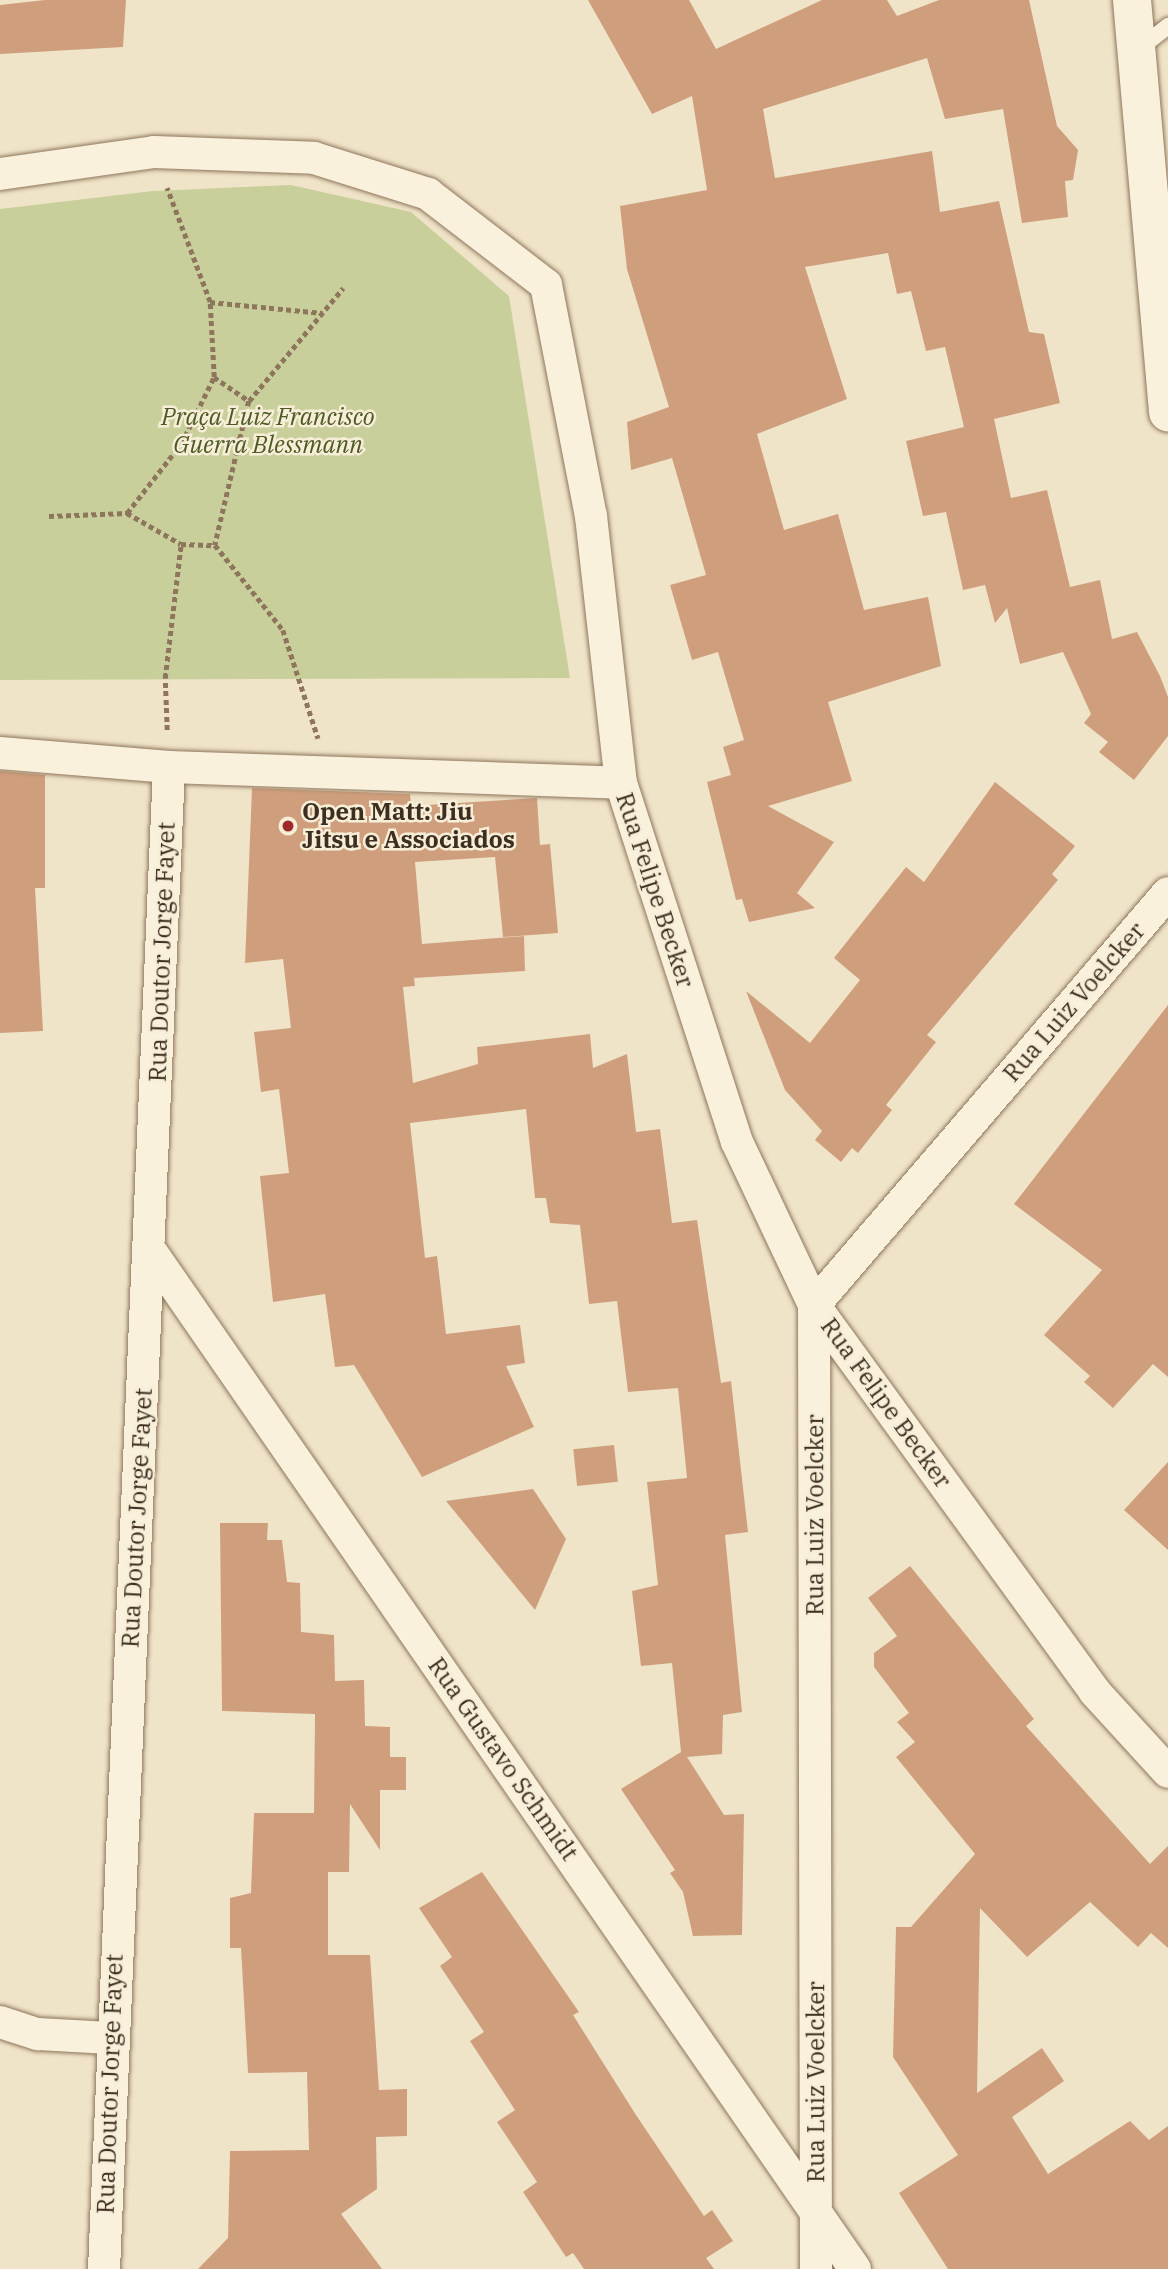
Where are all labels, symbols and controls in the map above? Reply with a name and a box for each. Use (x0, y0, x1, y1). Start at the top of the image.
park label: Praça Luiz Francisco Guerra Blessmann (161, 403, 375, 459)
street label: Rua Felipe Becker (610, 789, 700, 991)
place label: Open Matt: Jiu Jitsu e Associados (302, 798, 515, 854)
marker: Open Matt: Jiu Jitsu e Associados (280, 818, 296, 834)
street label: Rua Doutor Jorge Fayet (143, 821, 181, 1083)
street label: Rua Luiz Voelcker (997, 916, 1151, 1088)
street label: Rua Felipe Becker (815, 1312, 957, 1494)
street label: Rua Doutor Jorge Fayet (116, 1387, 158, 1649)
street label: Rua Luiz Voelcker (801, 1414, 829, 1616)
street label: Rua Gustavo Schmidt (422, 1652, 584, 1866)
street label: Rua Doutor Jorge Fayet (91, 1953, 129, 2215)
street label: Rua Luiz Voelcker (802, 1981, 830, 2183)

